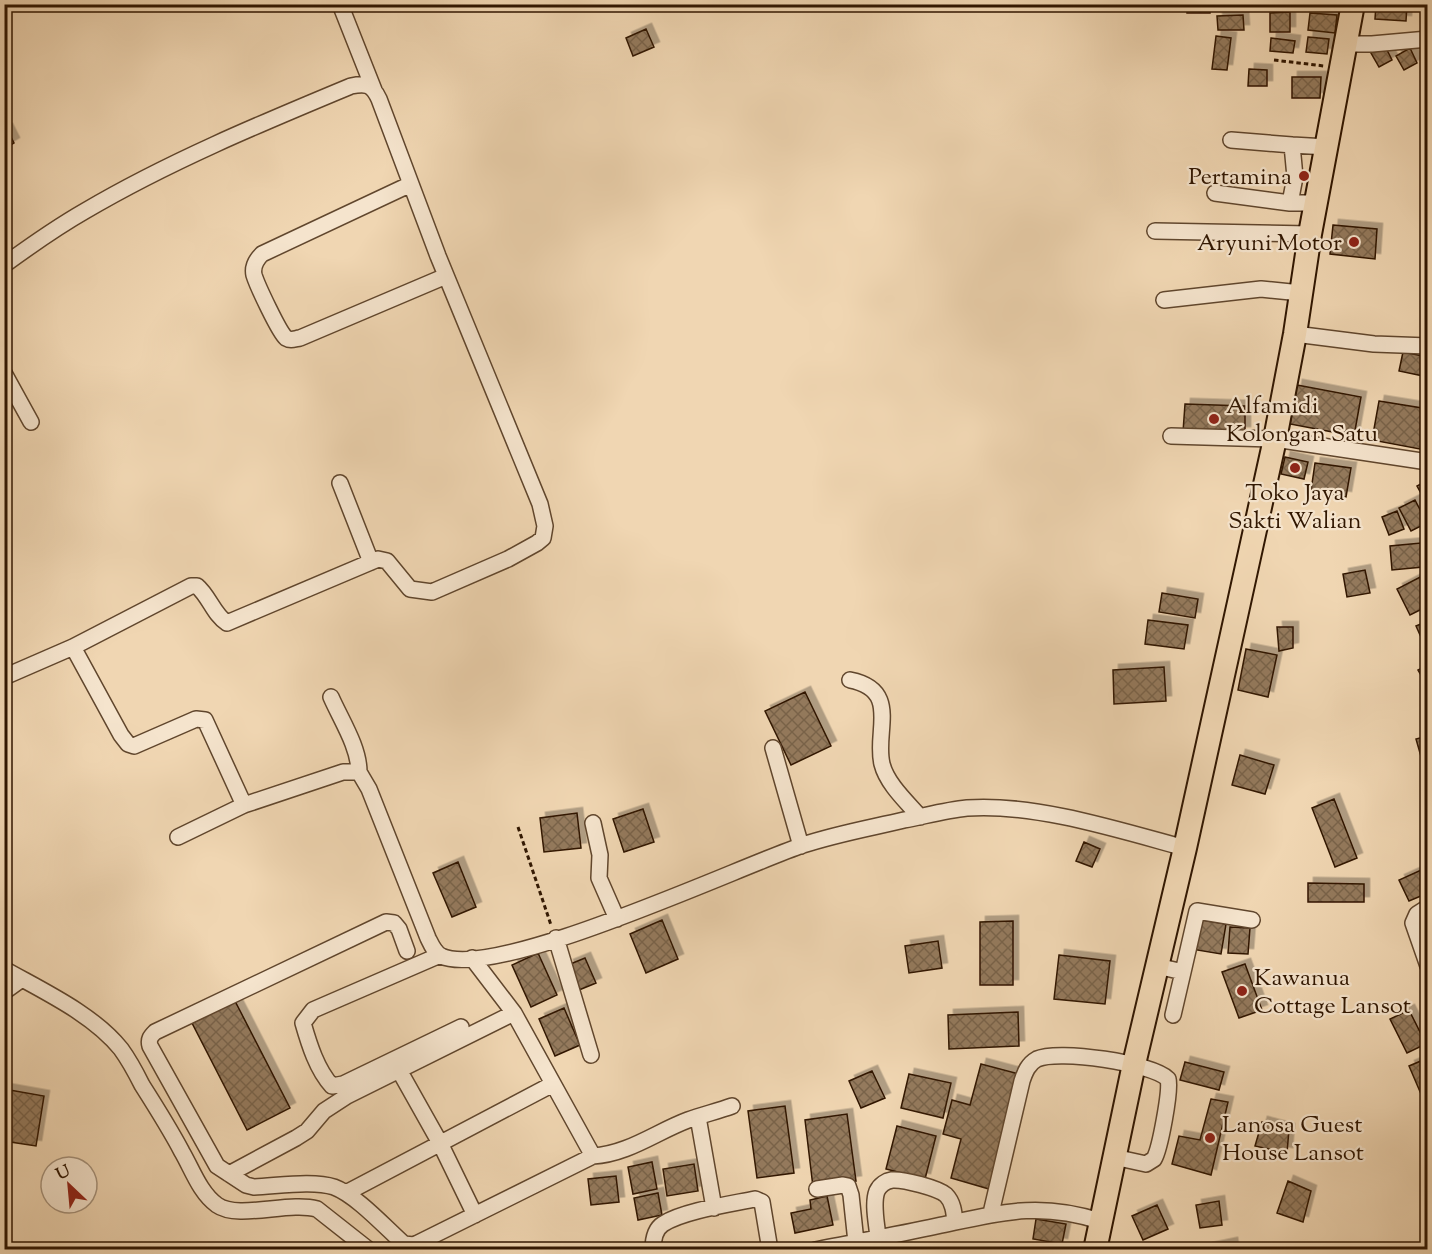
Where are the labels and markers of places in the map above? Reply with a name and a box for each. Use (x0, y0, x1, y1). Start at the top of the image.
place label: Pertamina (1188, 161, 1292, 195)
marker: Pertamina (1297, 169, 1311, 183)
place label: Aryuni Motor (1197, 227, 1342, 261)
marker: Aryuni Motor (1347, 235, 1361, 249)
place label: Alfamidi Kolongan Satu (1226, 390, 1378, 452)
marker: Alfamidi Kolongan Satu (1207, 412, 1221, 426)
marker: Toko Jaya Sakti Walian (1288, 461, 1302, 475)
place label: Toko Jaya Sakti Walian (1228, 477, 1362, 539)
place label: Kawanua Cottage Lansot (1254, 962, 1411, 1024)
marker: Kawanua Cottage Lansot (1235, 984, 1249, 998)
place label: Lanosa Guest House Lansot (1222, 1109, 1364, 1171)
marker: Lanosa Guest House Lansot (1203, 1131, 1217, 1145)

